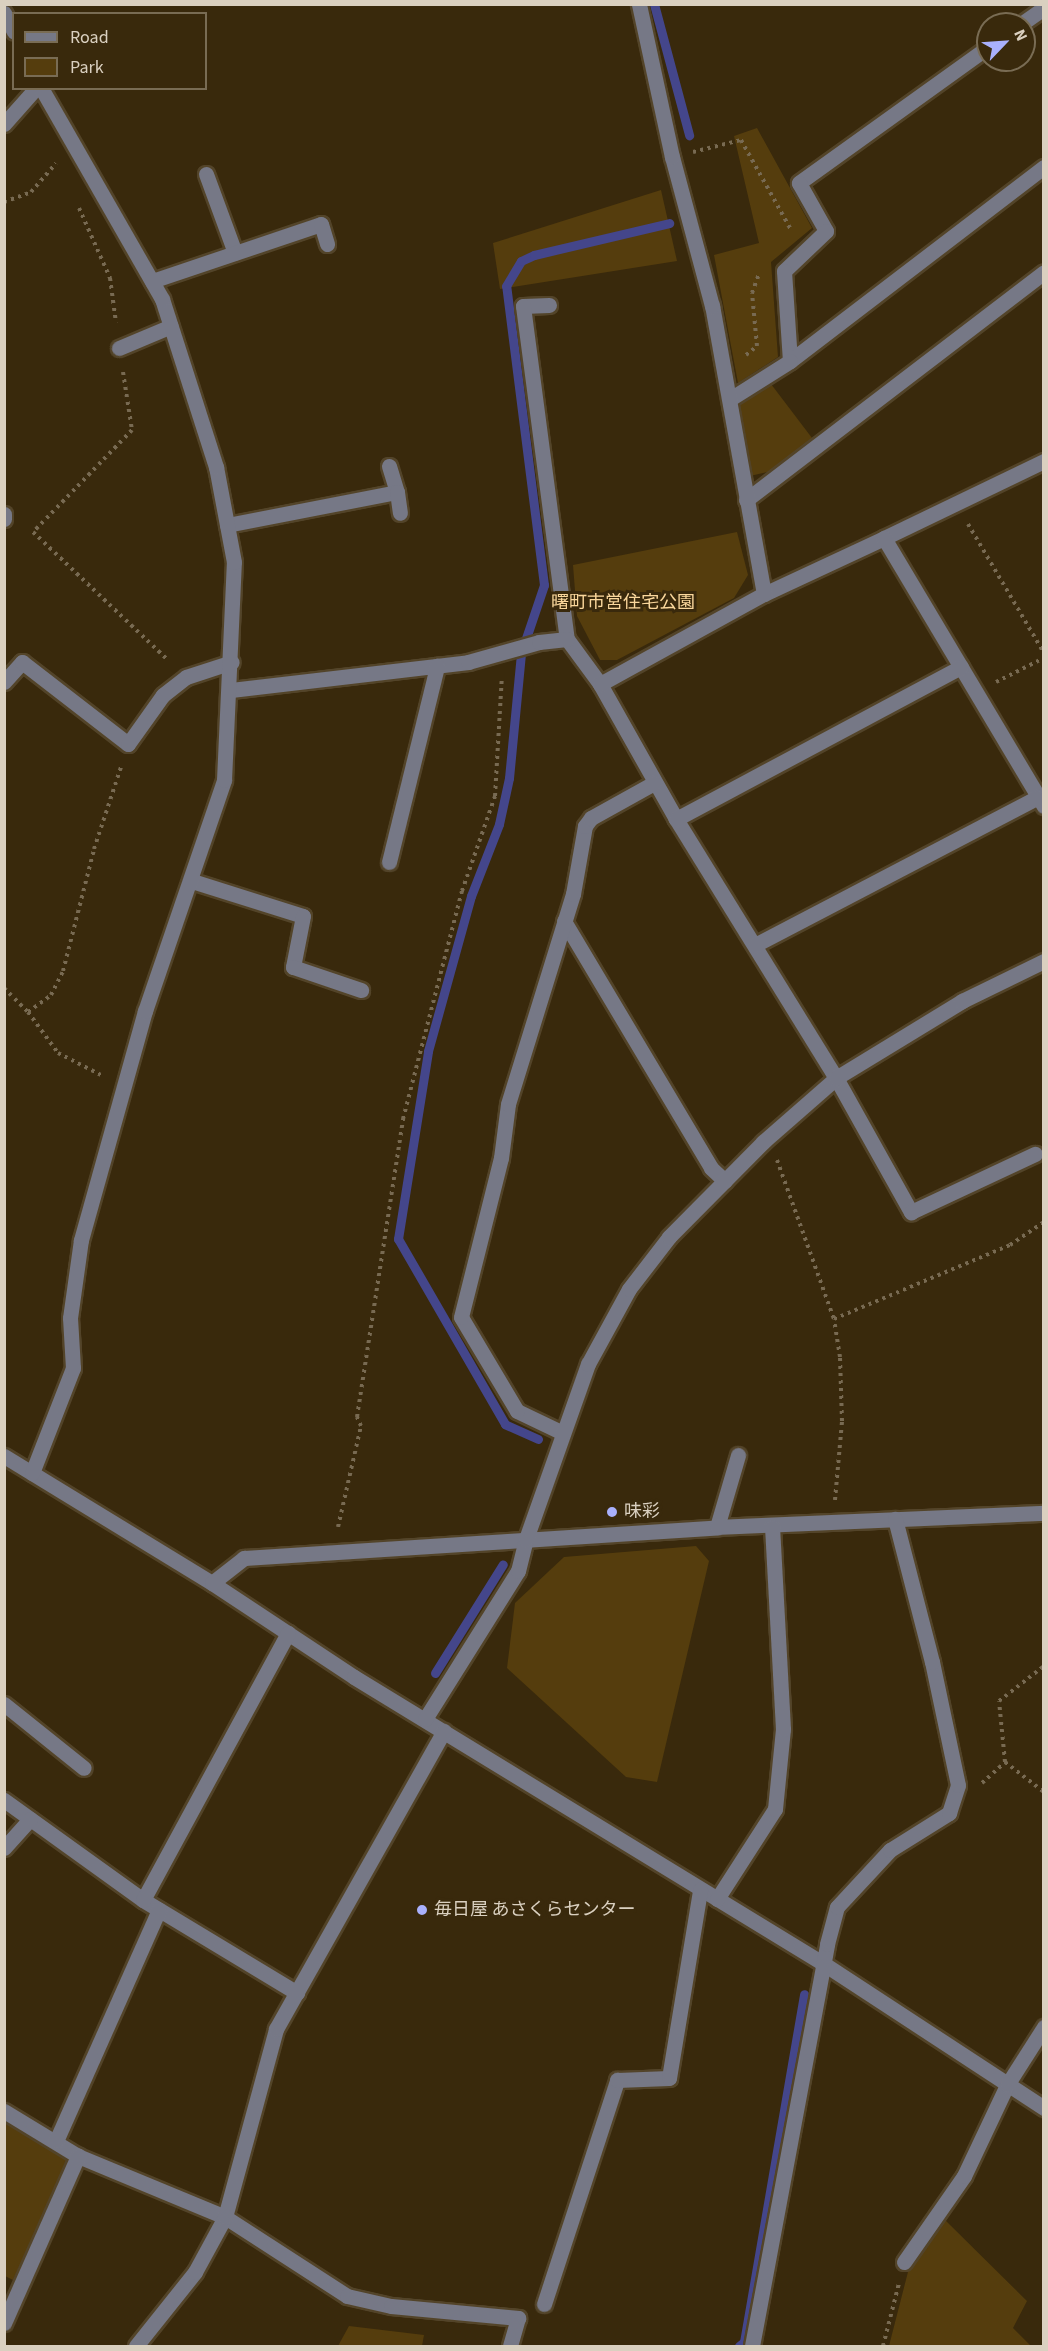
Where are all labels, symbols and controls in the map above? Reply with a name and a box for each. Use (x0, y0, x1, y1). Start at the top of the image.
legend (12, 12, 207, 90)
north arrow (976, 12, 1036, 72)
text: Road (70, 25, 109, 50)
text: N (1008, 26, 1033, 45)
text: Park (70, 55, 104, 80)
park label: 曙町市営住宅公園 (551, 592, 695, 614)
place label: 味彩 (624, 1501, 660, 1523)
marker: 味彩 (605, 1505, 619, 1519)
place label: 毎日屋 あさくらセンター (434, 1899, 636, 1921)
marker: 毎日屋 あさくらセンター (415, 1903, 429, 1917)

